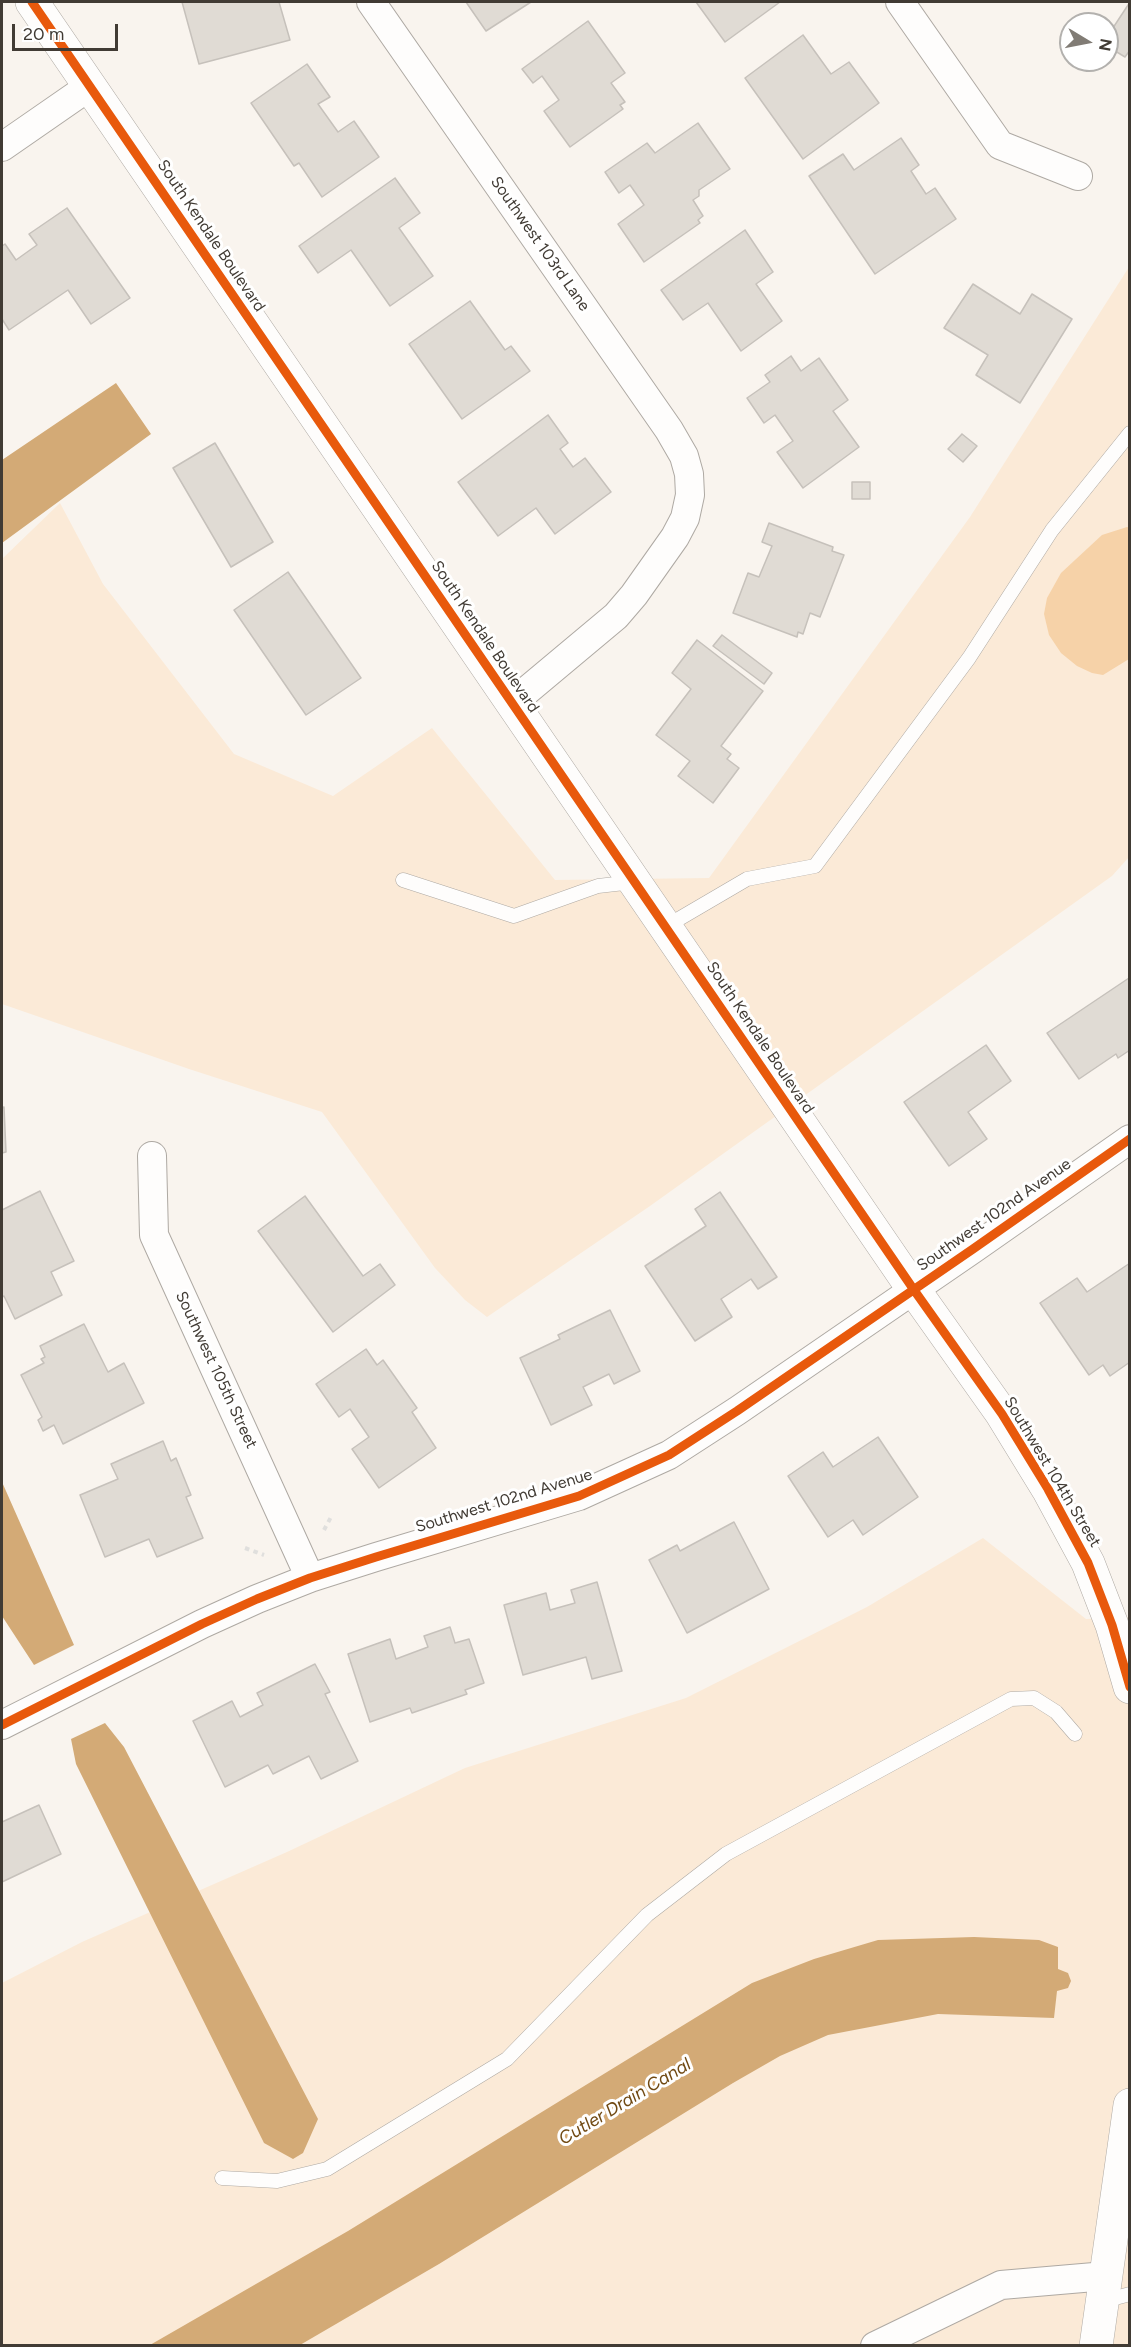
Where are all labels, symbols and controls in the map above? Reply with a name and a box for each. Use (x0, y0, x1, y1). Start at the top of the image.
scale bar (15, 12, 122, 50)
north arrow (1059, 12, 1119, 72)
text: 20 m (23, 23, 64, 45)
text: N (1095, 37, 1116, 53)
street label: South Kendale Boulevard (153, 156, 269, 316)
street label: Southwest 103rd Lane (486, 173, 594, 315)
street label: South Kendale Boulevard (427, 557, 543, 717)
street label: South Kendale Boulevard (702, 958, 818, 1118)
street label: Southwest 102nd Avenue (913, 1154, 1075, 1276)
street label: Southwest 105th Street (171, 1288, 261, 1452)
street label: Southwest 104th Street (999, 1393, 1105, 1551)
street label: Southwest 102nd Avenue (413, 1465, 595, 1537)
water label: Cutler Drain Canal (555, 2054, 695, 2150)

